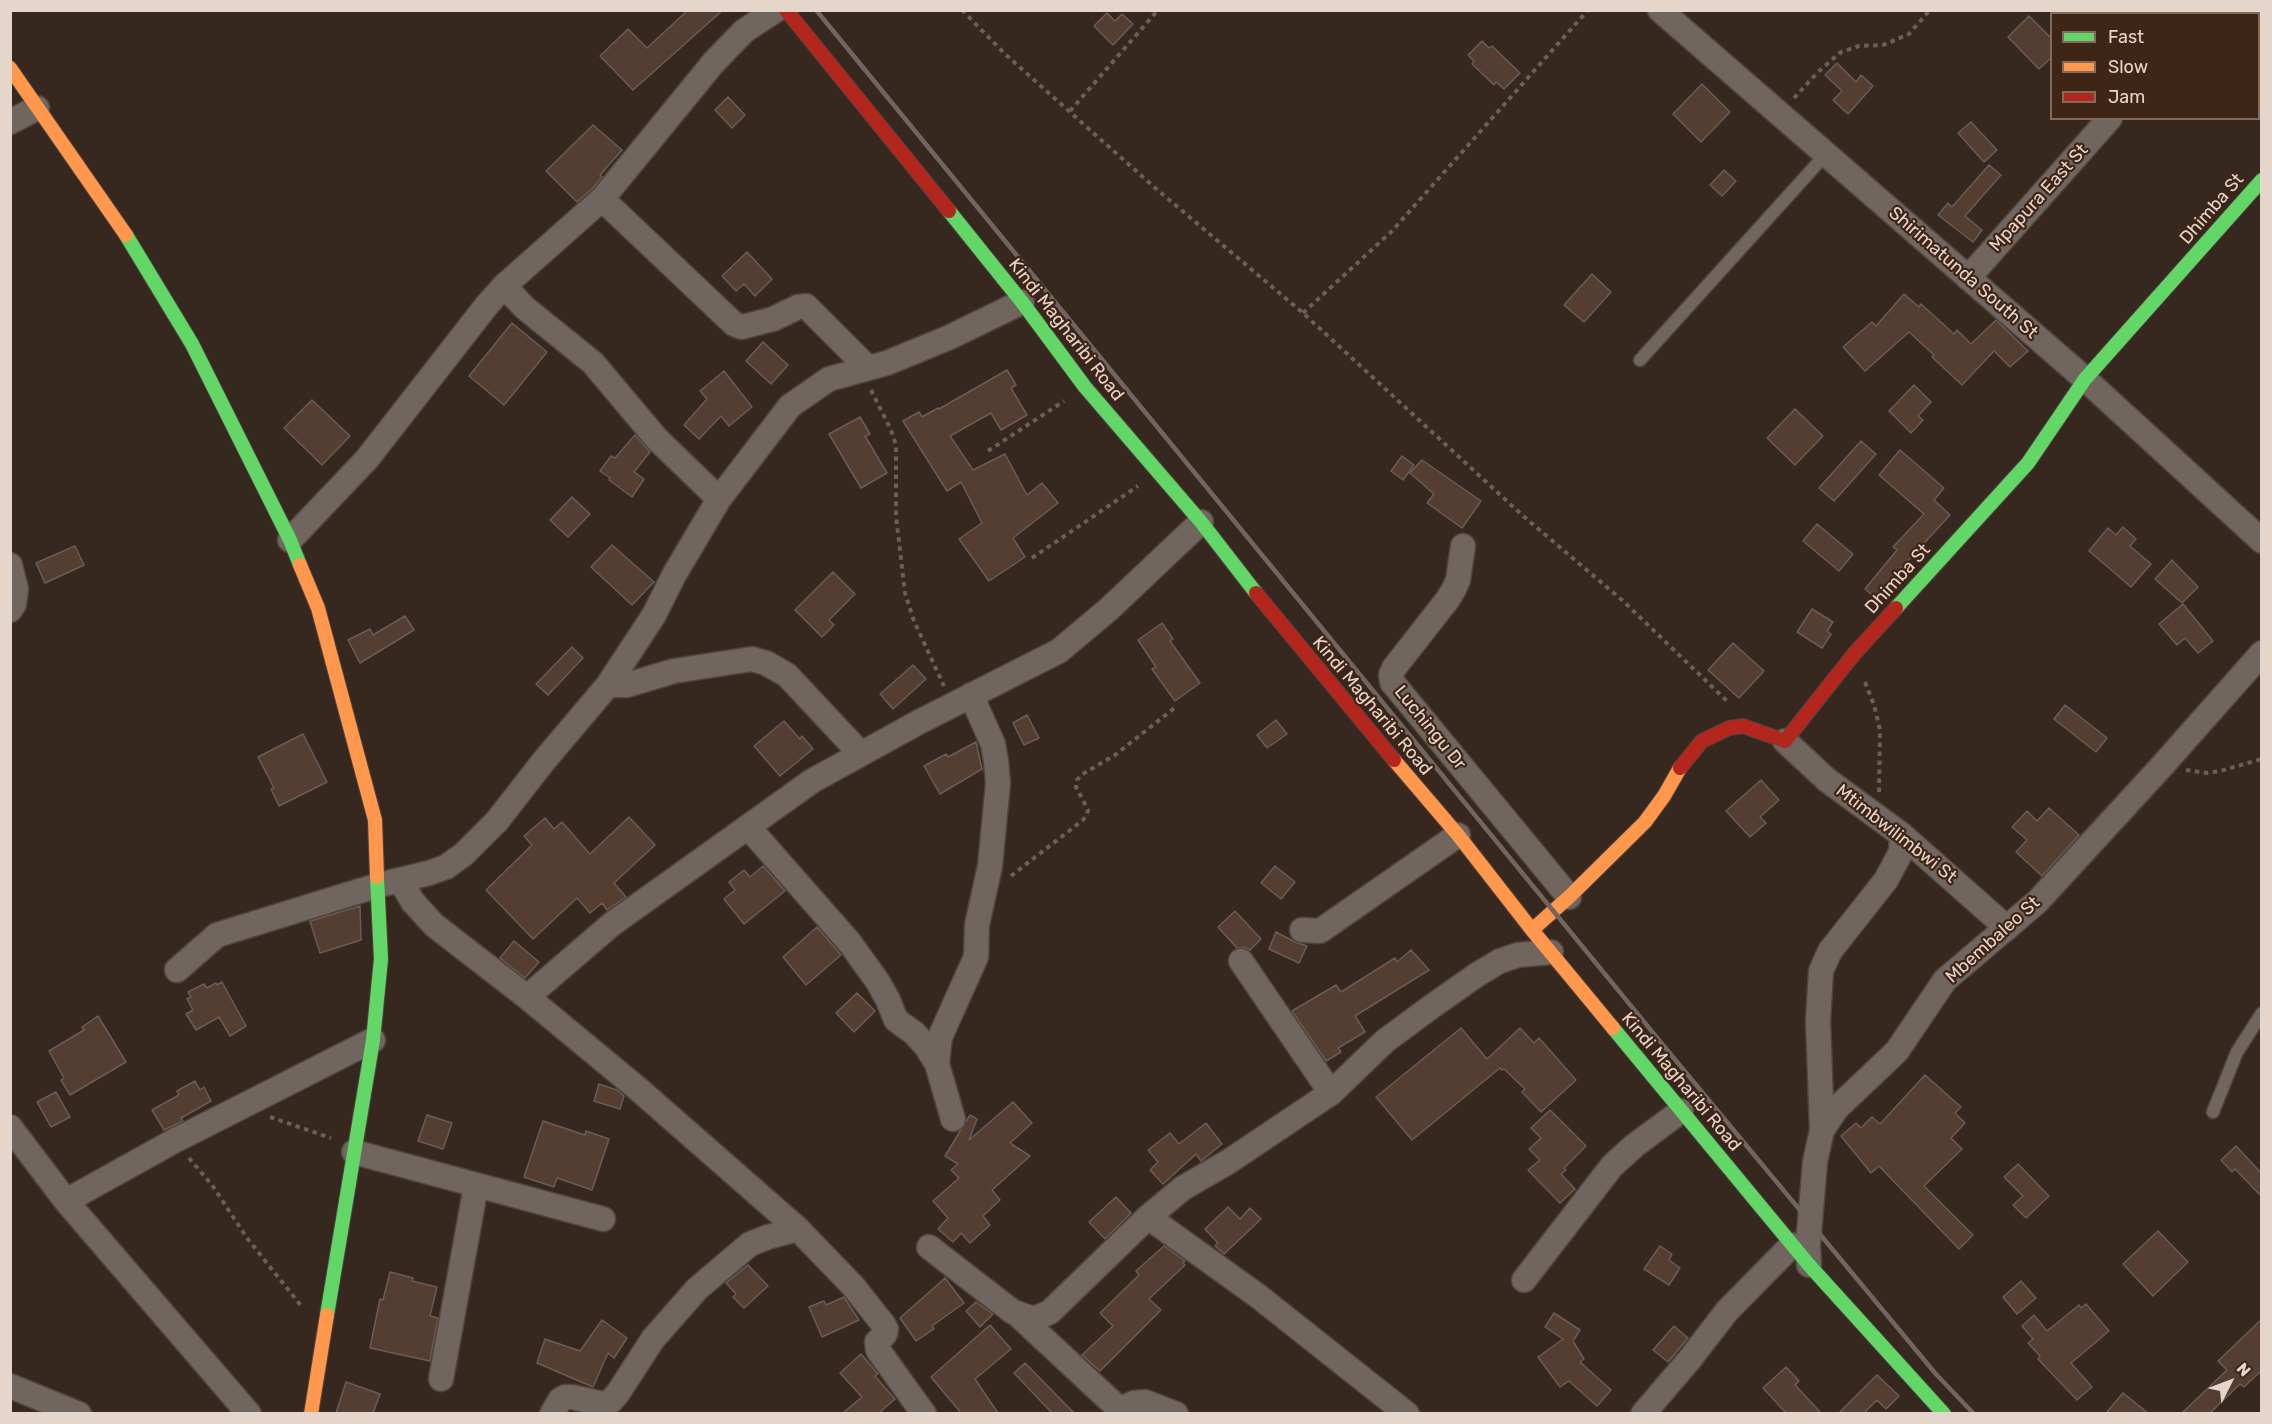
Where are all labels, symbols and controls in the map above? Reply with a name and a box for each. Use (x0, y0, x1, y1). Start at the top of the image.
legend (2050, 12, 2260, 120)
text: Fast (2108, 26, 2144, 48)
text: Slow (2108, 56, 2148, 78)
text: Jam (2108, 86, 2145, 108)
street label: Mpapura East St (1985, 140, 2093, 256)
street label: Dhimba St (2175, 169, 2249, 249)
street label: Shirimatunda South St (1884, 202, 2042, 344)
street label: Kindi Magharibi Road (1004, 254, 1128, 406)
street label: Dhimba St (1861, 539, 1935, 619)
street label: Kindi Magharibi Road (1308, 632, 1436, 780)
street label: Luchingu Dr (1389, 682, 1471, 774)
street label: Mtimbwilimbwi St (1831, 780, 1961, 888)
street label: Mbembaleo St (1941, 892, 2045, 988)
street label: Kindi Magharibi Road (1617, 1008, 1745, 1156)
north arrow (2200, 1352, 2260, 1412)
text: N (2233, 1359, 2255, 1380)

